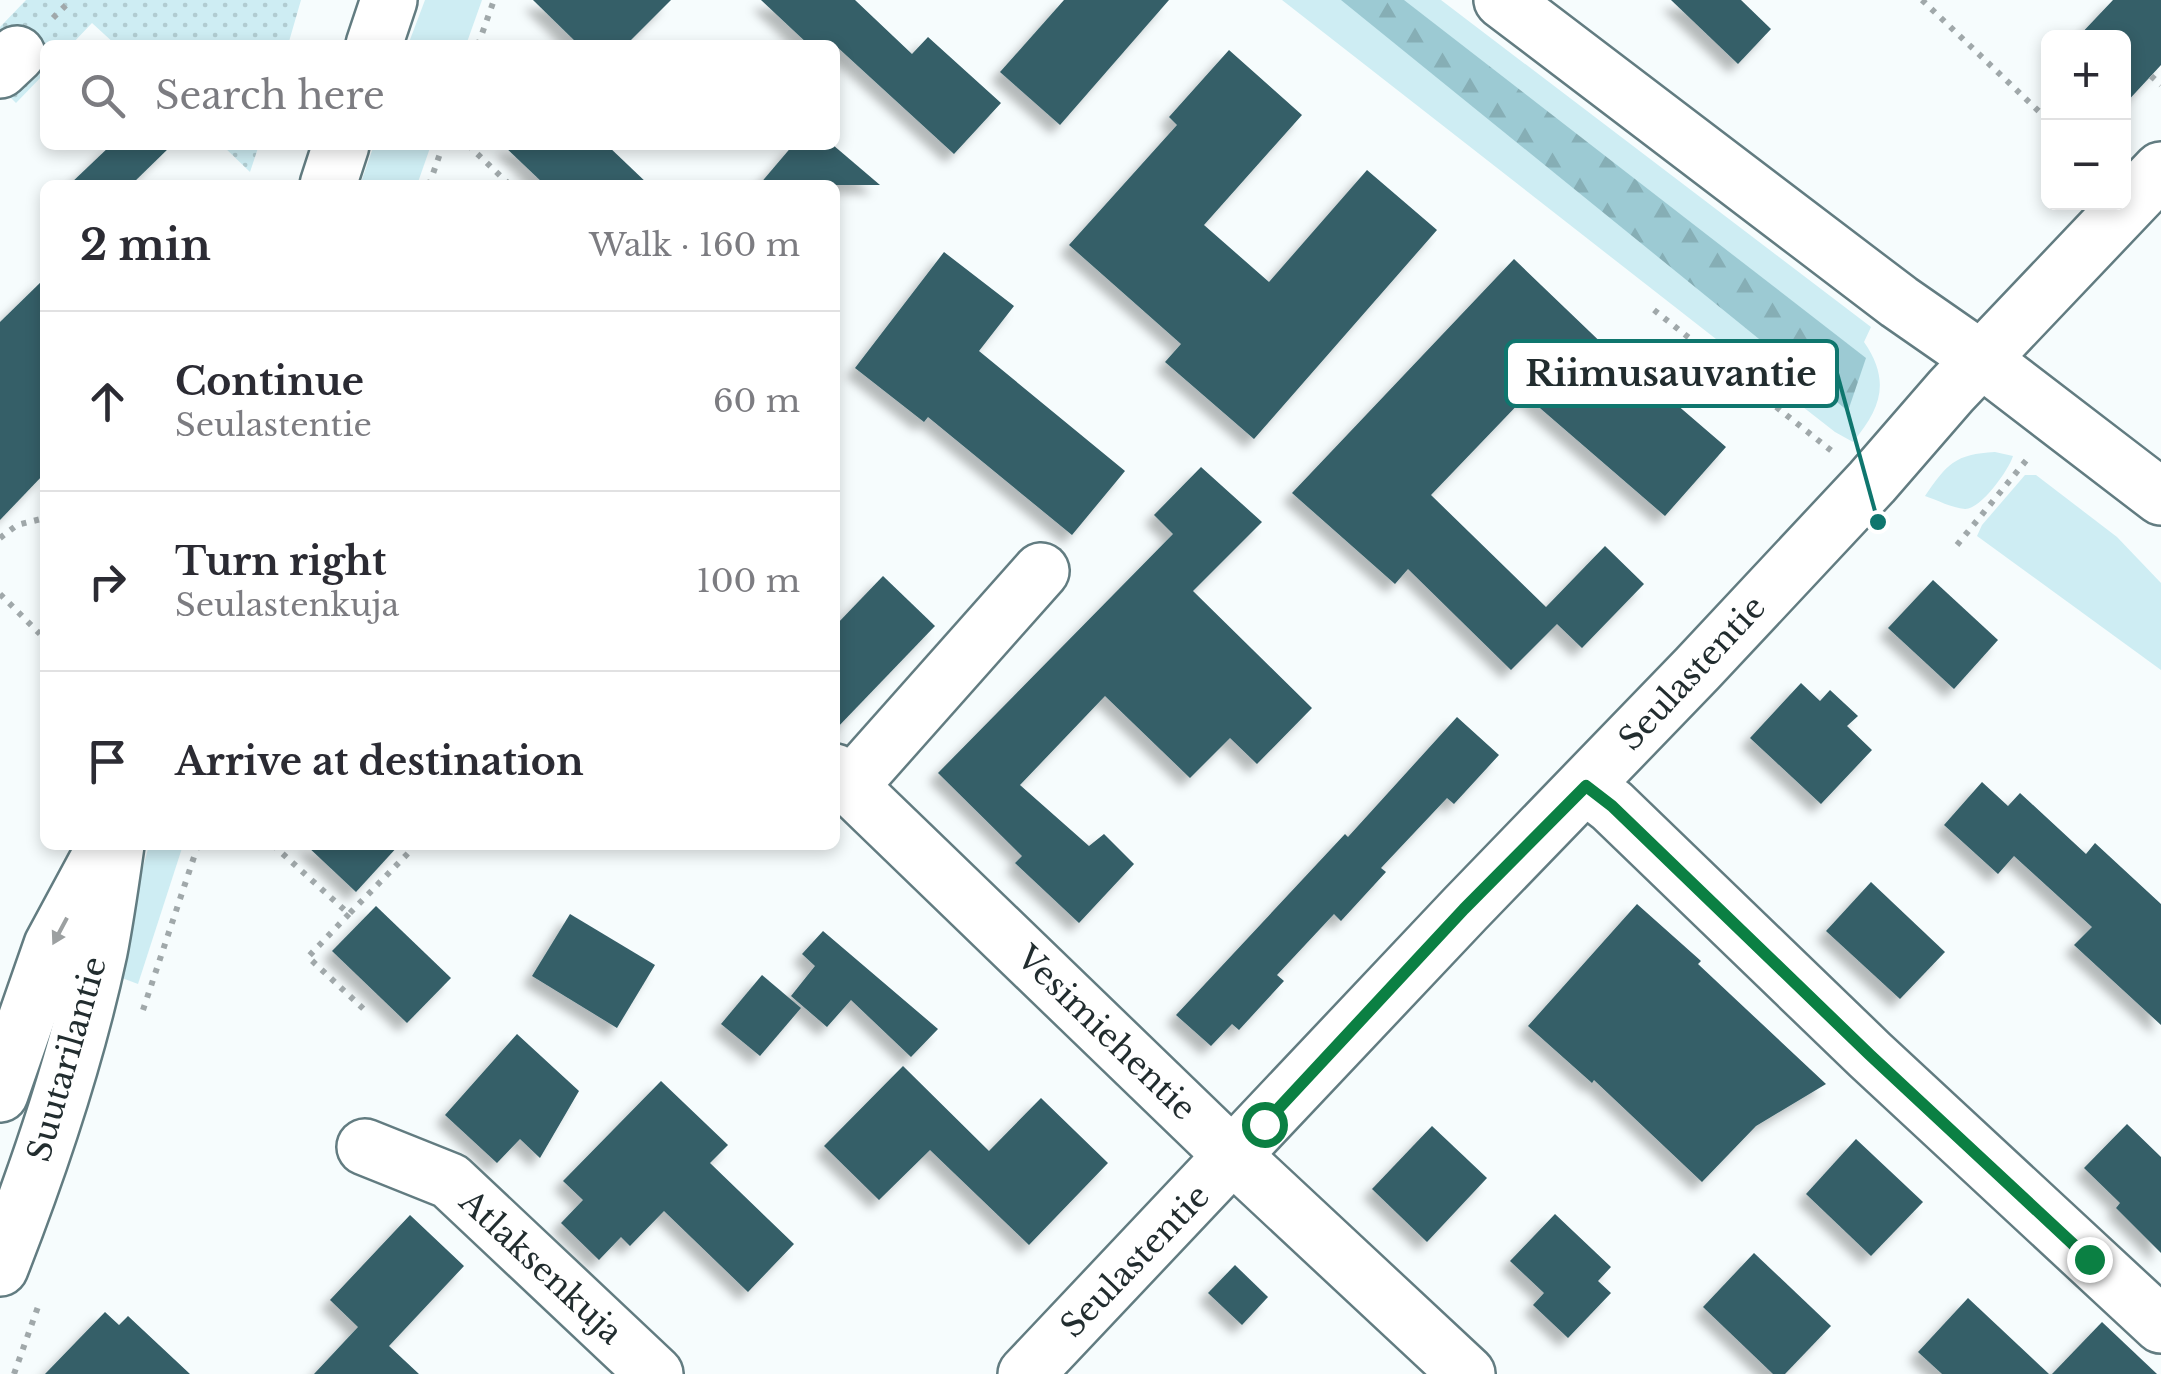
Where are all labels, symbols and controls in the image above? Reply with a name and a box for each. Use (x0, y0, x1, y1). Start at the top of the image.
map controls (2041, 30, 2131, 210)
button: + (2041, 30, 2131, 120)
search box (40, 40, 840, 150)
icon: search (75, 68, 130, 123)
text: Search here (155, 72, 385, 119)
button: − (2041, 120, 2131, 210)
text: 2 min (80, 219, 211, 271)
text: Walk · 160 m (589, 225, 800, 265)
callout: Riimusauvantie (1506, 341, 1837, 406)
text: Riimusauvantie (1525, 352, 1817, 395)
text: Continue (175, 358, 364, 405)
icon: ahead (80, 374, 135, 429)
text: 60 m (713, 381, 800, 421)
text: Seulastentie (175, 405, 372, 445)
text: Turn right (175, 538, 386, 585)
icon: right (80, 554, 135, 609)
text: 100 m (697, 561, 800, 601)
text: Seulastenkuja (175, 585, 399, 625)
street label: Seulastentie (1610, 587, 1774, 759)
icon: arrive (80, 734, 135, 789)
text: Arrive at destination (175, 738, 584, 785)
one-way arrow (52, 917, 69, 946)
street label: Vesimiehentie (1007, 937, 1204, 1128)
street label: Suutarilantie (19, 952, 115, 1166)
route start (1242, 1102, 1288, 1148)
street label: Seulastentie (1052, 1176, 1218, 1346)
street label: Atlaksenkuja (451, 1181, 631, 1353)
route end (2067, 1237, 2113, 1283)

